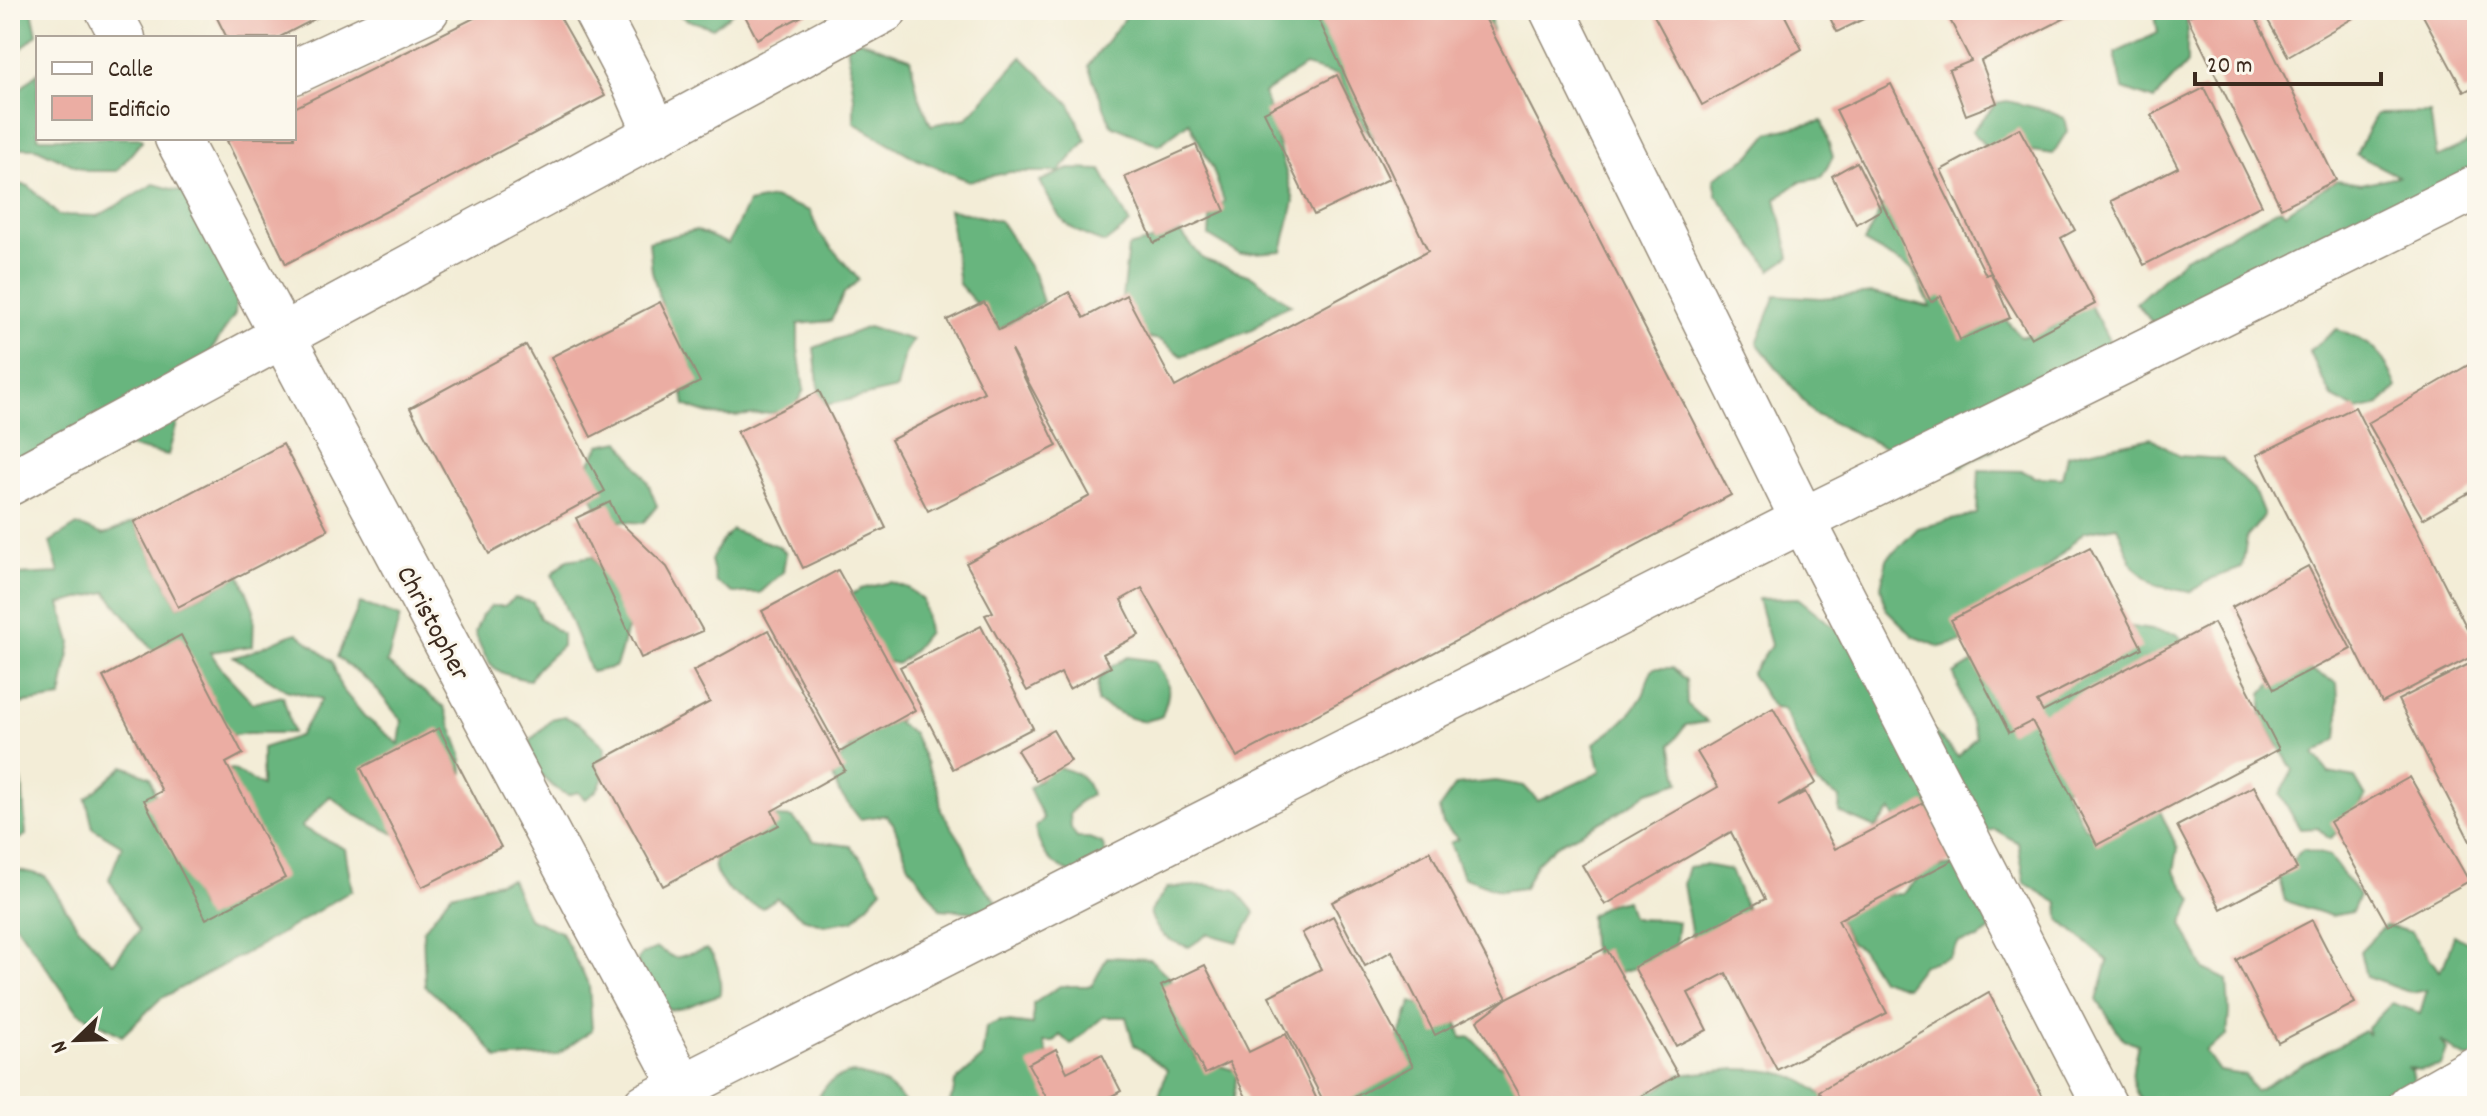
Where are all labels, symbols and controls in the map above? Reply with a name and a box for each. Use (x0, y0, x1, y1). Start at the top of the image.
legend (36, 36, 296, 140)
scale bar (2195, 36, 2381, 86)
text: 20 m (2207, 50, 2253, 84)
text: Calle (108, 54, 153, 88)
text: Edificio (108, 94, 170, 128)
street label: Christopher (384, 560, 478, 690)
north arrow (36, 1000, 116, 1080)
text: N (44, 1035, 77, 1058)

